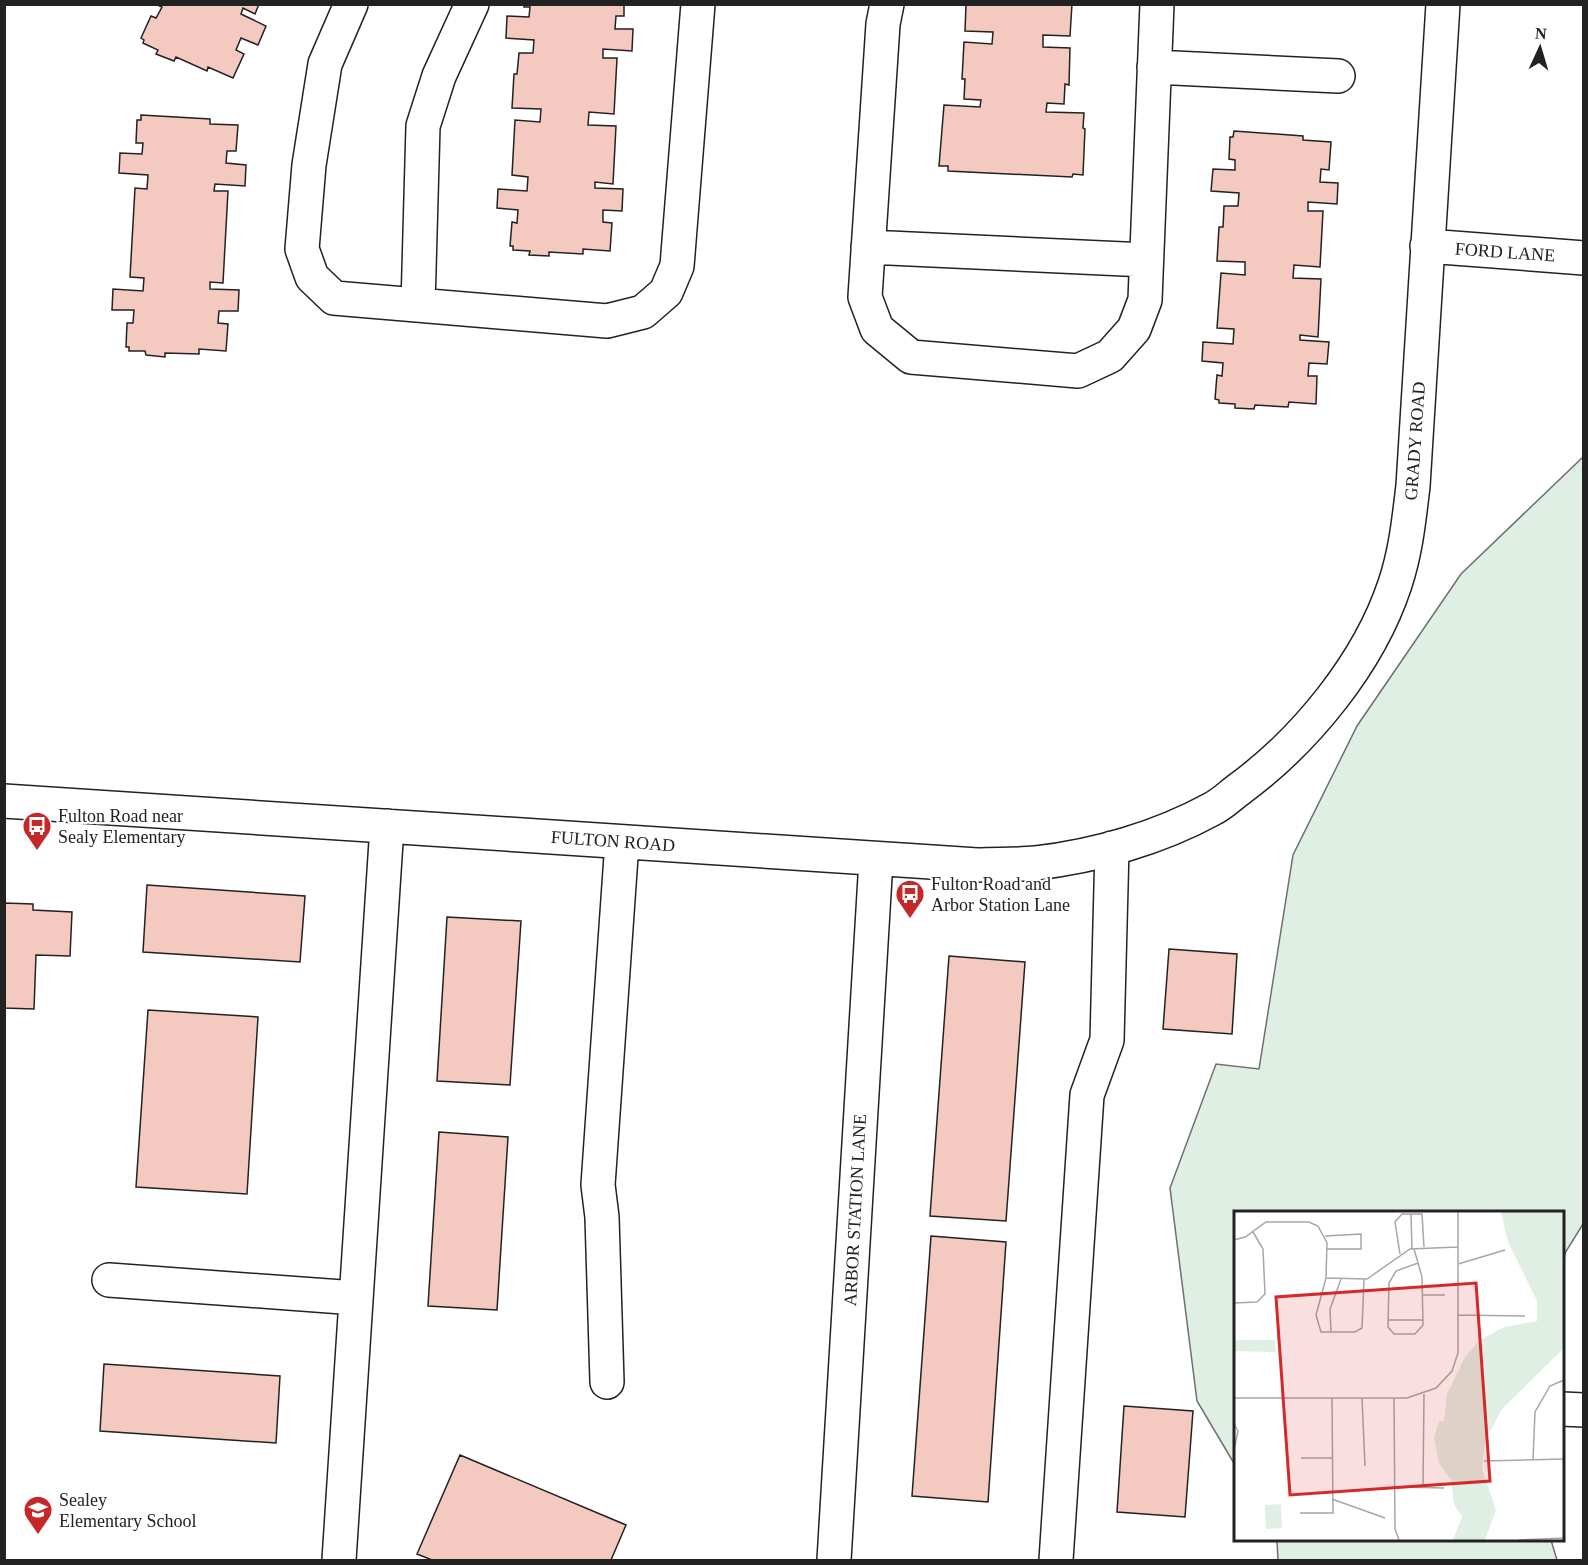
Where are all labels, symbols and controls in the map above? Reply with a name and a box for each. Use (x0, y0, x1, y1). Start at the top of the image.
north arrow (1510, 18, 1570, 78)
text: N (1535, 25, 1548, 42)
street label: FORD LANE (1454, 239, 1556, 265)
street label: GRADY ROAD (1401, 381, 1429, 501)
place label: Fulton Road near Sealy Elementary (58, 806, 185, 847)
bus stop icon: Fulton Road near Sealy Elementary (21, 810, 53, 852)
street label: FULTON ROAD (550, 827, 676, 855)
place label: Fulton Road and Arbor Station Lane (931, 874, 1070, 915)
bus stop icon: Fulton Road and Arbor Station Lane (894, 878, 926, 920)
street label: ARBOR STATION LANE (840, 1113, 870, 1307)
inset map (1234, 1211, 1564, 1541)
place label: Sealey Elementary School (59, 1490, 196, 1531)
school or university icon: Sealey Elementary School (22, 1494, 54, 1536)

